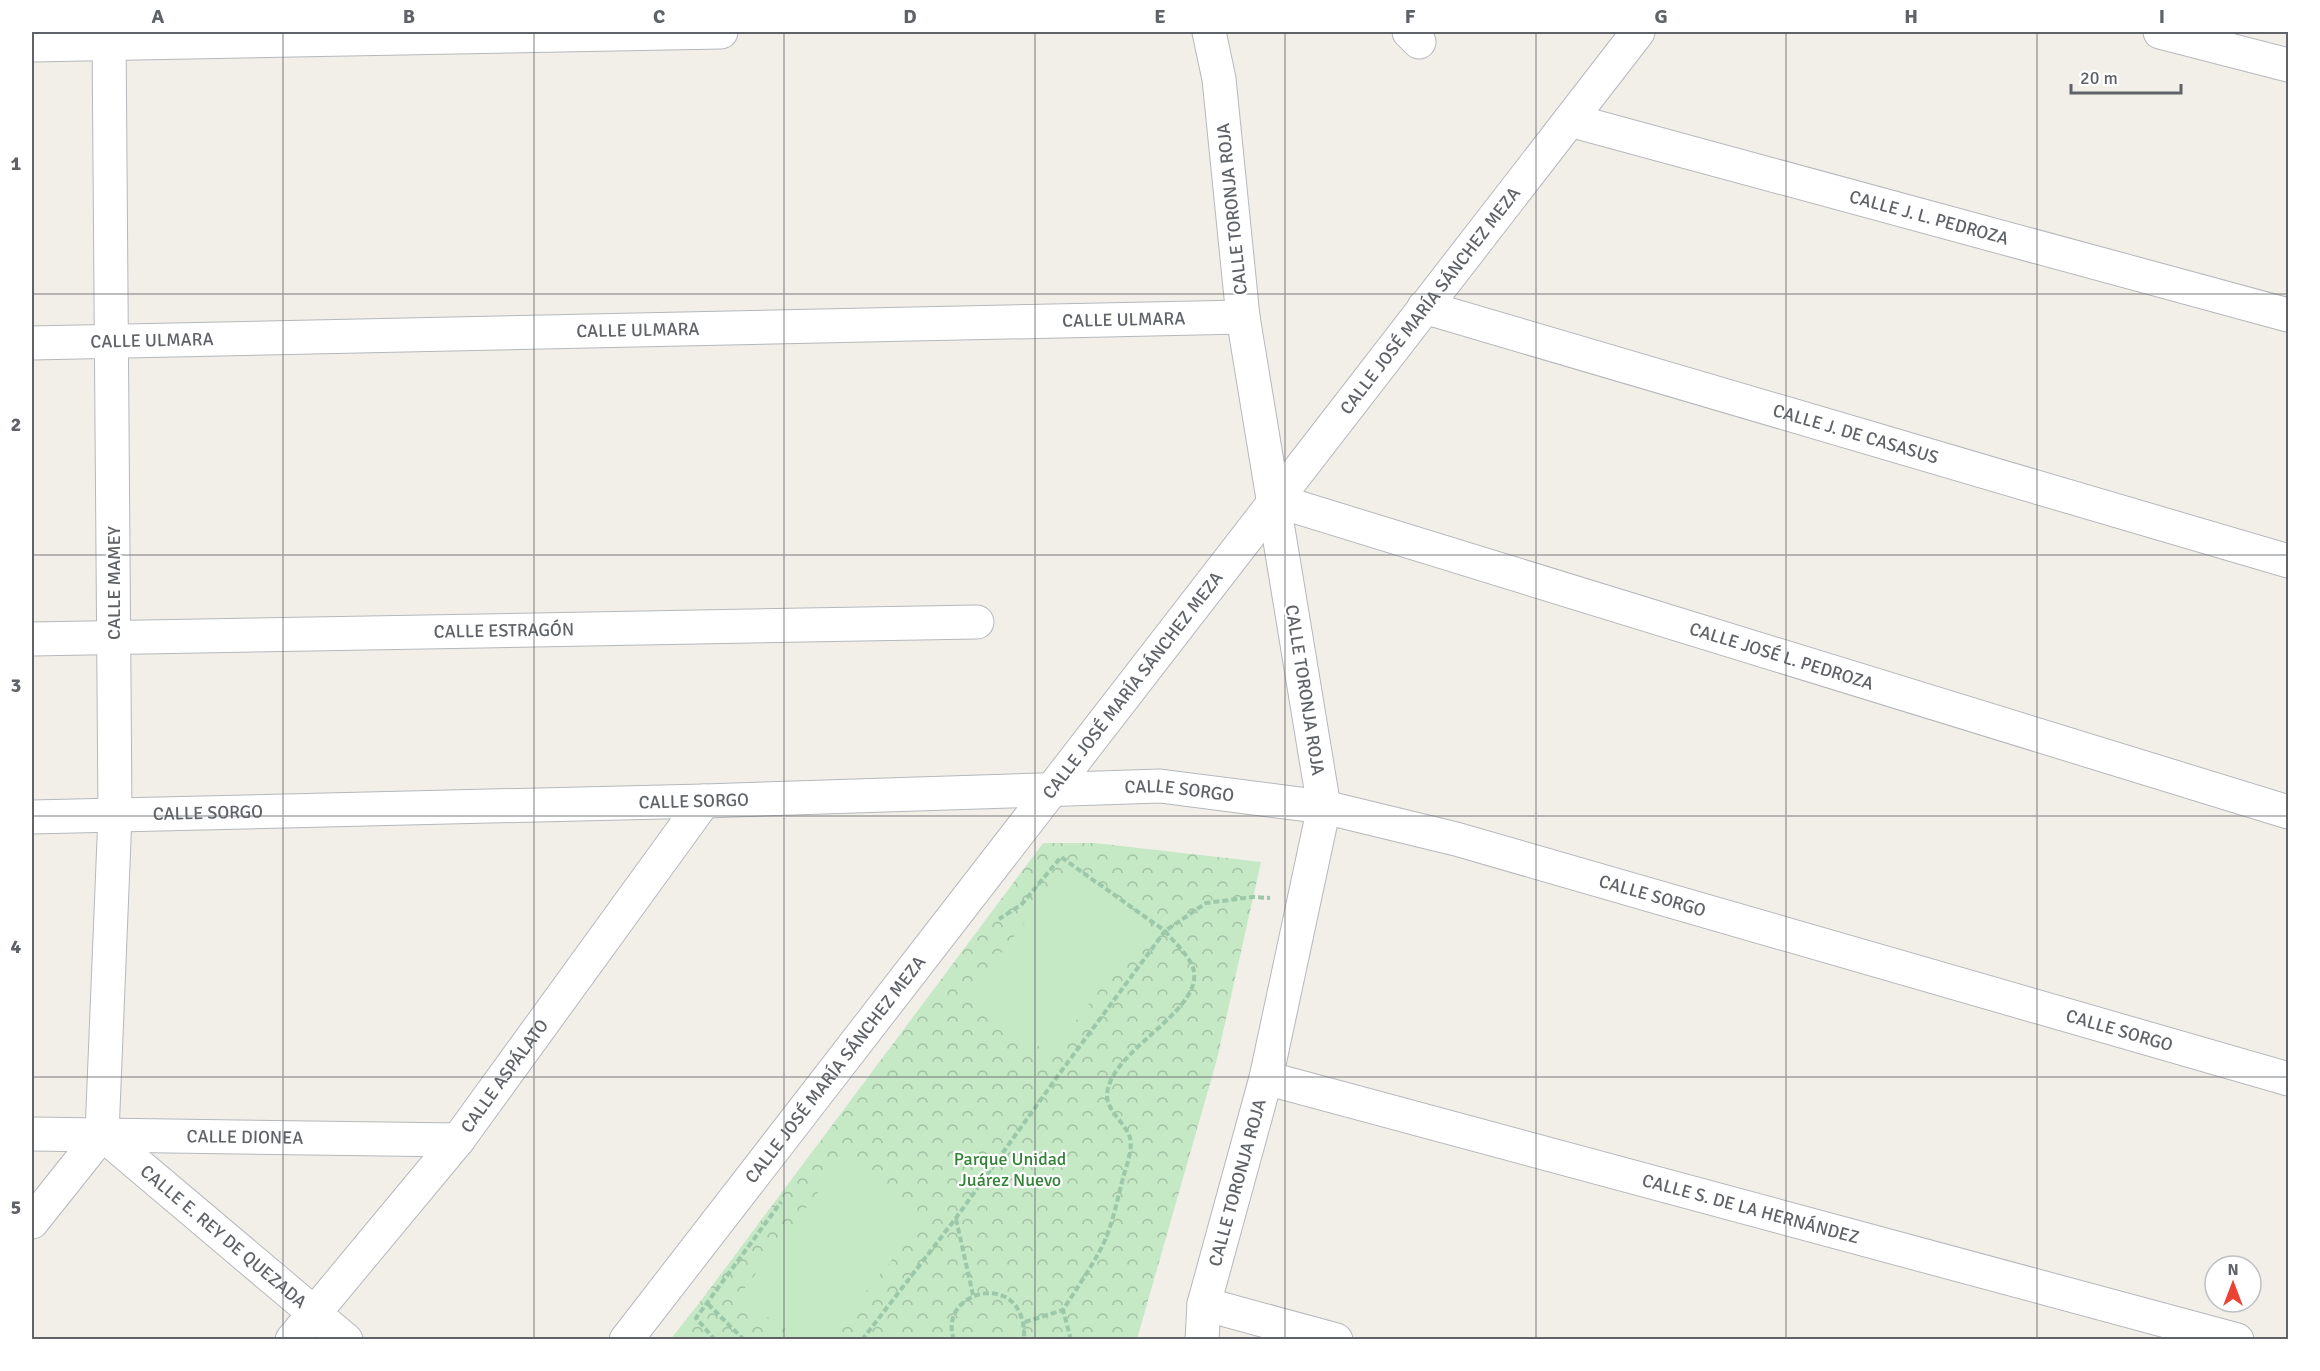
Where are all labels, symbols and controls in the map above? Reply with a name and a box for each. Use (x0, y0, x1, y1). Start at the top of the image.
text: A (152, 4, 165, 29)
text: B (403, 4, 415, 29)
text: C (653, 4, 665, 29)
text: D (903, 4, 917, 29)
text: E (1154, 4, 1166, 29)
text: F (1405, 4, 1416, 29)
text: G (1654, 4, 1668, 29)
text: H (1904, 4, 1918, 29)
text: I (2159, 4, 2165, 29)
scale bar (2071, 57, 2180, 95)
text: 20 m (2080, 67, 2118, 89)
street label: CALLE TORONJA ROJA (1212, 122, 1252, 296)
text: 1 (11, 151, 22, 176)
street label: CALLE JOSÉ MARÍA SÁNCHEZ MEZA (1335, 183, 1525, 419)
street label: CALLE J. L. PEDROZA (1847, 185, 2011, 250)
street label: CALLE ULMARA (1062, 307, 1186, 332)
street label: CALLE ULMARA (576, 318, 700, 342)
street label: CALLE ULMARA (90, 328, 214, 353)
street label: CALLE J. DE CASASUS (1770, 399, 1941, 469)
text: 2 (11, 412, 21, 437)
street label: CALLE MAMEY (103, 526, 125, 640)
street label: CALLE JOSÉ MARÍA SÁNCHEZ MEZA (1038, 567, 1228, 803)
street label: CALLE TORONJA ROJA (1281, 603, 1329, 777)
street label: CALLE JOSÉ L. PEDROZA (1687, 617, 1876, 695)
street label: CALLE ESTRAGÓN (434, 618, 574, 643)
text: 3 (11, 673, 21, 698)
street label: CALLE SORGO (1124, 775, 1235, 806)
street label: CALLE SORGO (638, 789, 749, 814)
street label: CALLE SORGO (153, 801, 263, 825)
street label: CALLE SORGO (1596, 870, 1708, 922)
text: 4 (11, 934, 22, 959)
street label: CALLE JOSÉ MARÍA SÁNCHEZ MEZA (740, 951, 930, 1188)
street label: CALLE SORGO (2063, 1005, 2175, 1056)
street label: CALLE ASPÁLATO (456, 1015, 553, 1137)
street label: CALLE TORONJA ROJA (1204, 1096, 1271, 1269)
street label: CALLE DIONEA (186, 1125, 304, 1149)
park label: Parque Unidad Juárez Nuevo (954, 1148, 1066, 1191)
street label: CALLE E. REY DE QUEZADA (136, 1160, 311, 1313)
street label: CALLE S. DE LA HERNÁNDEZ (1640, 1169, 1862, 1249)
text: 5 (11, 1195, 21, 1220)
north arrow (2203, 1254, 2263, 1314)
text: N (2227, 1260, 2239, 1280)

